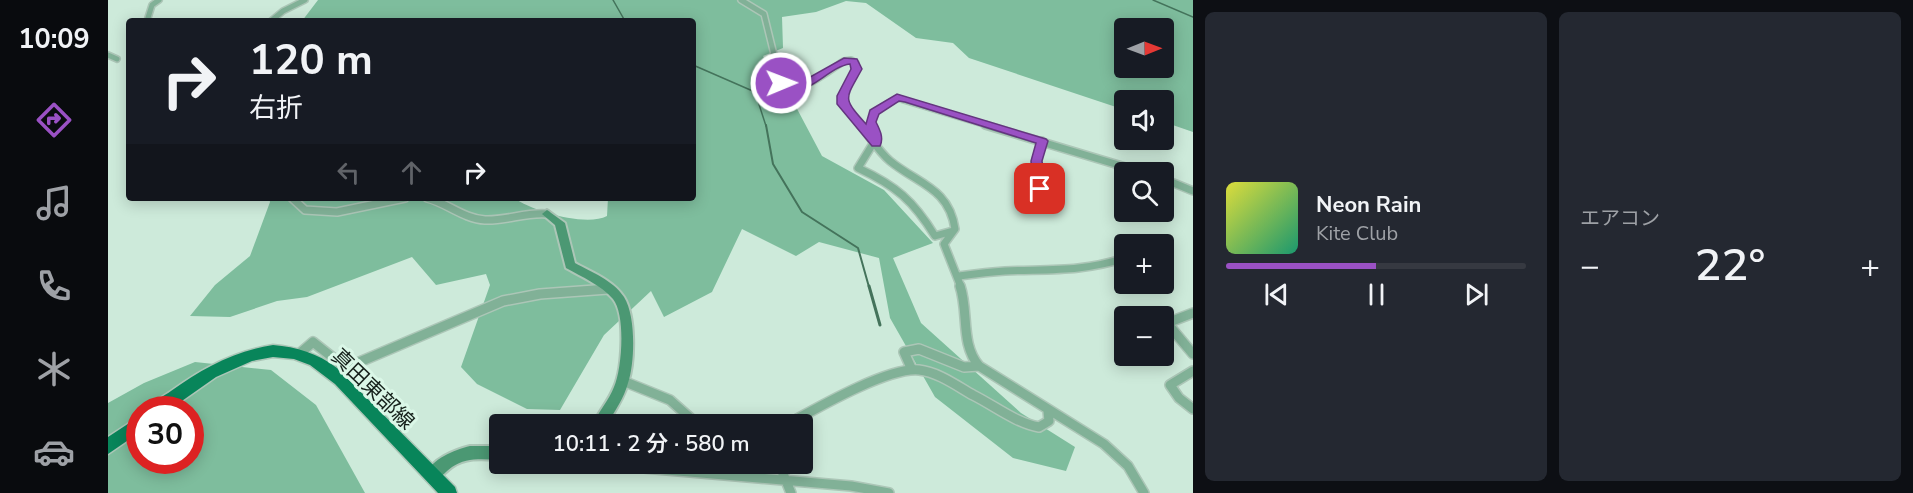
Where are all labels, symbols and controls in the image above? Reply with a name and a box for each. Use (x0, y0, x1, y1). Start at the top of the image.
north arrow (1114, 18, 1174, 78)
map controls (1114, 18, 1174, 366)
text: 10:09 (18, 21, 90, 58)
text: 120 m (249, 32, 373, 89)
icon: right (150, 42, 228, 120)
position arrow (749, 51, 813, 115)
text: 右折 (249, 90, 303, 127)
button: sound (1114, 90, 1174, 150)
icon: directions (33, 99, 75, 141)
icon: left (332, 156, 365, 189)
icon: ahead (395, 156, 428, 189)
icon: right (458, 156, 491, 189)
button: search (1114, 162, 1174, 222)
pin (1014, 163, 1065, 214)
icon: arrive (1023, 172, 1056, 205)
icon: music (33, 182, 75, 224)
text: Neon Rain (1316, 190, 1421, 220)
text: エアコン (1580, 205, 1660, 232)
text: Kite Club (1316, 220, 1398, 247)
button: + (1114, 234, 1174, 294)
text: 22° (1695, 235, 1765, 296)
text: − (1580, 244, 1600, 289)
text: + (1860, 244, 1880, 289)
icon: phone (33, 265, 75, 307)
icon: previous (1260, 278, 1293, 311)
icon: pause (1360, 278, 1393, 311)
icon: next (1460, 278, 1493, 311)
button: − (1114, 306, 1174, 366)
street label: 真田東部線 (326, 342, 420, 436)
icon: climate (33, 348, 75, 390)
speed limit sign: 30 (126, 396, 204, 474)
text: 10:11 · 2 分 · 580 m (552, 429, 750, 459)
icon: car (33, 431, 75, 473)

